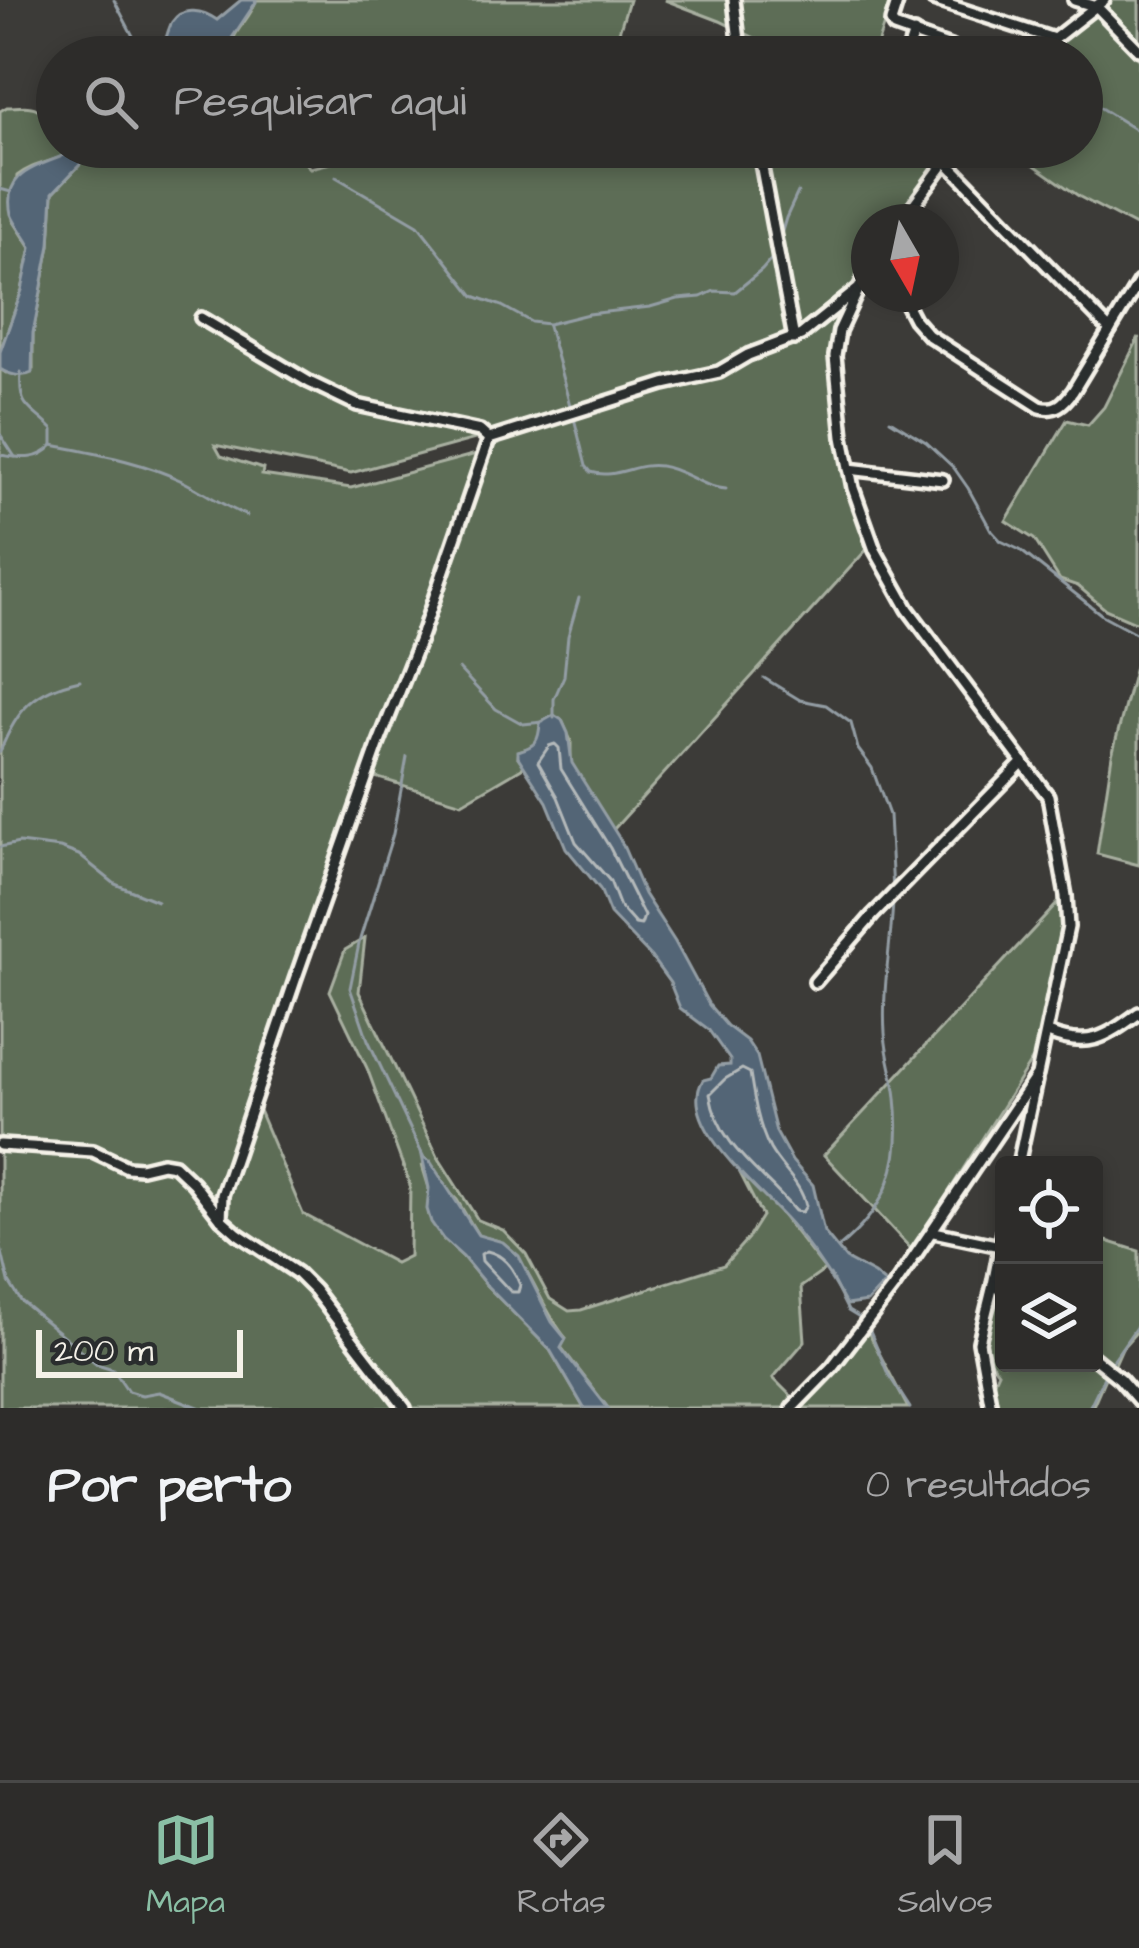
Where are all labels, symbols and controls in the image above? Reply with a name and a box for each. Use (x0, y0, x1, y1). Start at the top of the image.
search box (36, 36, 1103, 168)
icon: search (78, 69, 144, 135)
text: Pesquisar aqui (174, 71, 466, 133)
north arrow (851, 204, 959, 312)
map controls (995, 1156, 1103, 1372)
button: locate (995, 1156, 1103, 1264)
button: layers (995, 1264, 1103, 1372)
scale bar (36, 1324, 243, 1377)
text: 200 m (54, 1328, 153, 1374)
text: Por perto (48, 1451, 291, 1522)
text: 0 resultados (866, 1459, 1091, 1513)
tab: Mapa (146, 1807, 225, 1925)
tab: Rotas (517, 1807, 606, 1925)
tab: Salvos (898, 1807, 993, 1925)

